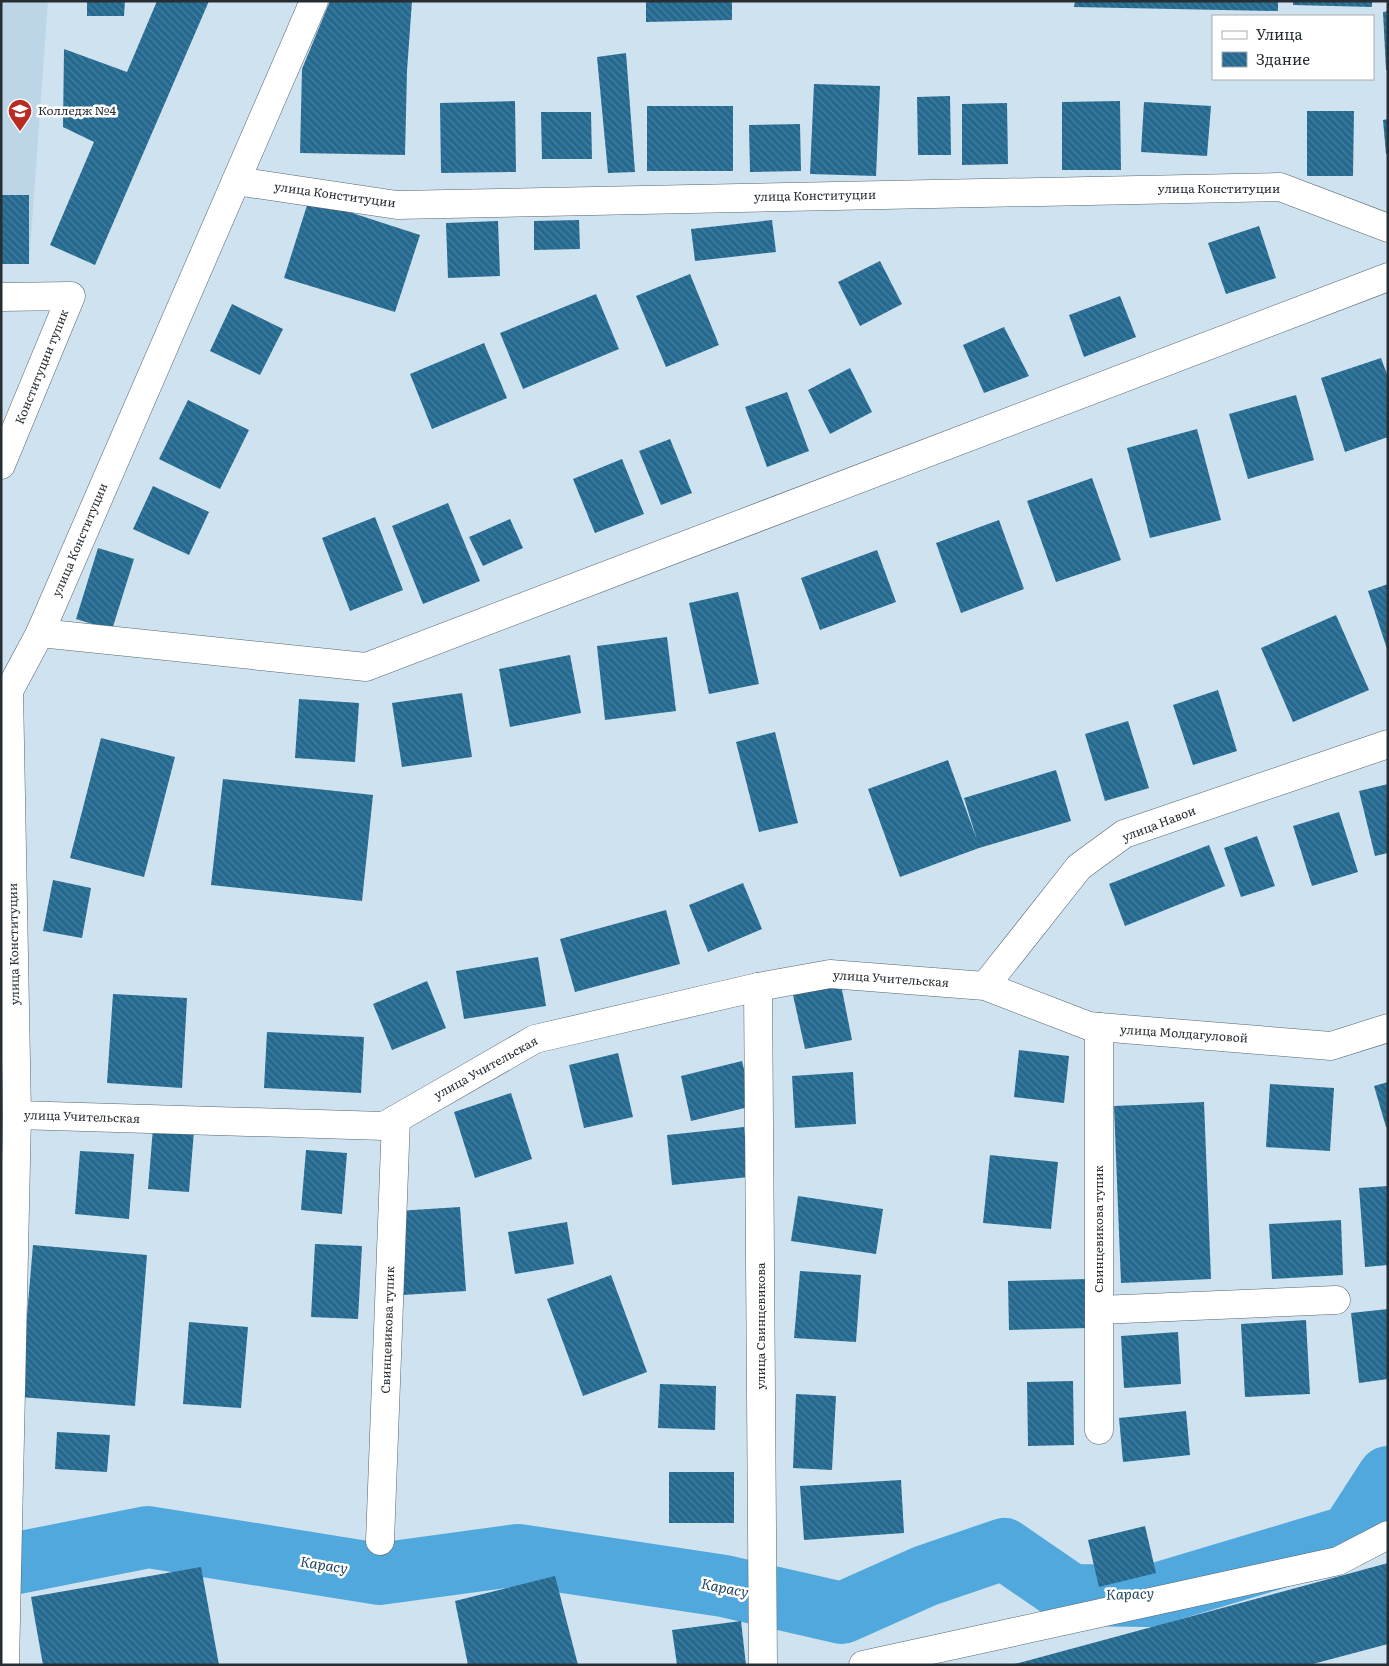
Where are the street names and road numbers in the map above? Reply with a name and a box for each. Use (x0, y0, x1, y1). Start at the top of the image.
street label: улица Конституции (273, 177, 397, 211)
street label: улица Конституции (1158, 179, 1280, 197)
street label: улица Конституции (754, 185, 876, 205)
street label: Конституции тупик (10, 306, 72, 427)
street label: улица Конституции (47, 480, 111, 599)
street label: улица Навои (1119, 801, 1198, 845)
street label: улица Конституции (3, 883, 23, 1005)
street label: улица Учительская (832, 965, 950, 991)
street label: улица Молдагуловой (1119, 1020, 1249, 1046)
street label: улица Учительская (430, 1031, 541, 1103)
street label: улица Учительская (24, 1105, 140, 1127)
street label: Свинцевикова тупик (1089, 1165, 1107, 1293)
street label: улица Свинцевикова (751, 1262, 769, 1390)
street label: Свинцевикова тупик (376, 1266, 398, 1394)

